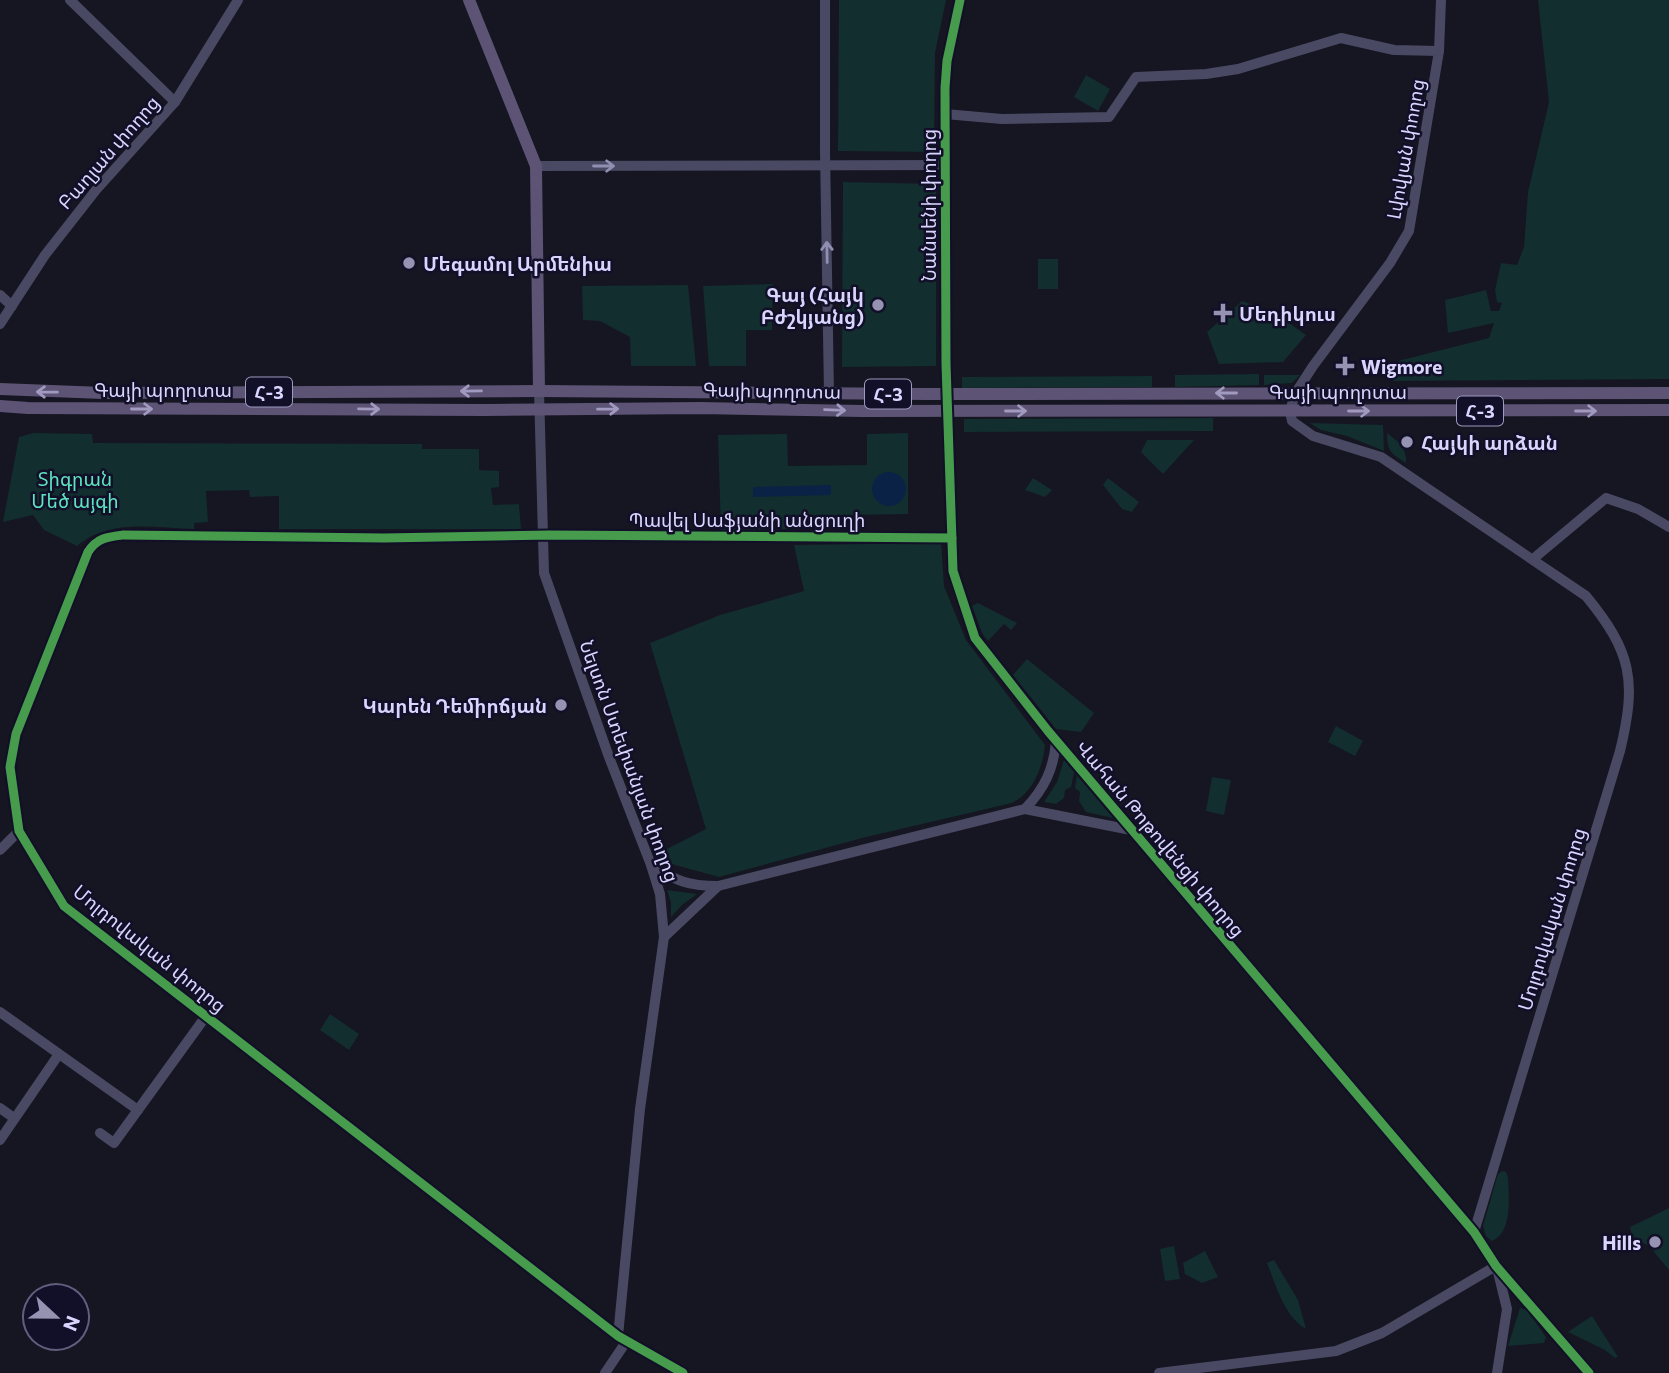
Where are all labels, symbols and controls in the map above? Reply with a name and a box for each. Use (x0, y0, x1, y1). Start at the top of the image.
street label: Լվովյան փողոց (1381, 77, 1430, 221)
street label: Բաղյան փողոց (52, 91, 164, 214)
street label: Նանսենի փողոց (917, 129, 941, 281)
one-way arrow (593, 159, 616, 173)
one-way arrow (820, 241, 833, 264)
place label: Մեգամոլ Արմենիա (423, 252, 612, 276)
marker: Մեգամոլ Արմենիա (401, 255, 417, 271)
place label: Գայ (Հայկ Բժշկյանց) (761, 283, 864, 329)
marker: Գայ (Հայկ Բժշկյանց) (870, 297, 886, 313)
place label: Մեդիկուս (1239, 302, 1336, 326)
marker: Մեդիկուս (1213, 303, 1233, 323)
place label: Wigmore (1361, 355, 1442, 378)
marker: Wigmore (1335, 356, 1355, 376)
street label: Գայի պողոտա (703, 377, 841, 404)
street label: Գայի պողոտա (94, 378, 232, 402)
road number: Հ-3 (246, 378, 292, 406)
road number: Հ-3 (865, 380, 911, 408)
street label: Գայի պողոտա (1269, 380, 1407, 404)
one-way arrow (36, 385, 59, 398)
one-way arrow (459, 385, 482, 398)
one-way arrow (1215, 387, 1238, 400)
road number: Հ-3 (1457, 396, 1503, 426)
one-way arrow (130, 402, 153, 416)
one-way arrow (357, 403, 380, 416)
one-way arrow (596, 403, 619, 416)
one-way arrow (823, 404, 846, 417)
one-way arrow (1004, 404, 1027, 418)
one-way arrow (1347, 404, 1370, 418)
one-way arrow (1574, 404, 1597, 418)
place label: Հայկի արձան (1421, 431, 1558, 455)
marker: Հայկի արձան (1399, 434, 1415, 450)
park label: Տիգրան Մեծ այգի (31, 467, 119, 513)
street label: Պավել Սաֆյանի անցուղի (629, 508, 865, 532)
street label: Նելսոն Ստեփանյան փողոց (575, 637, 685, 885)
place label: Կարեն Դեմիրճյան (363, 694, 547, 718)
marker: Կարեն Դեմիրճյան (553, 697, 569, 713)
street label: Վահան Թոթովենցի փողոց (1071, 735, 1250, 942)
street label: Մոլդովական փողոց (1512, 825, 1591, 1014)
street label: Մոլդովական փողոց (68, 879, 231, 1018)
place label: Hills (1602, 1231, 1641, 1254)
marker: Hills (1647, 1234, 1663, 1250)
north arrow (21, 1282, 91, 1352)
text: N (59, 1313, 86, 1334)

